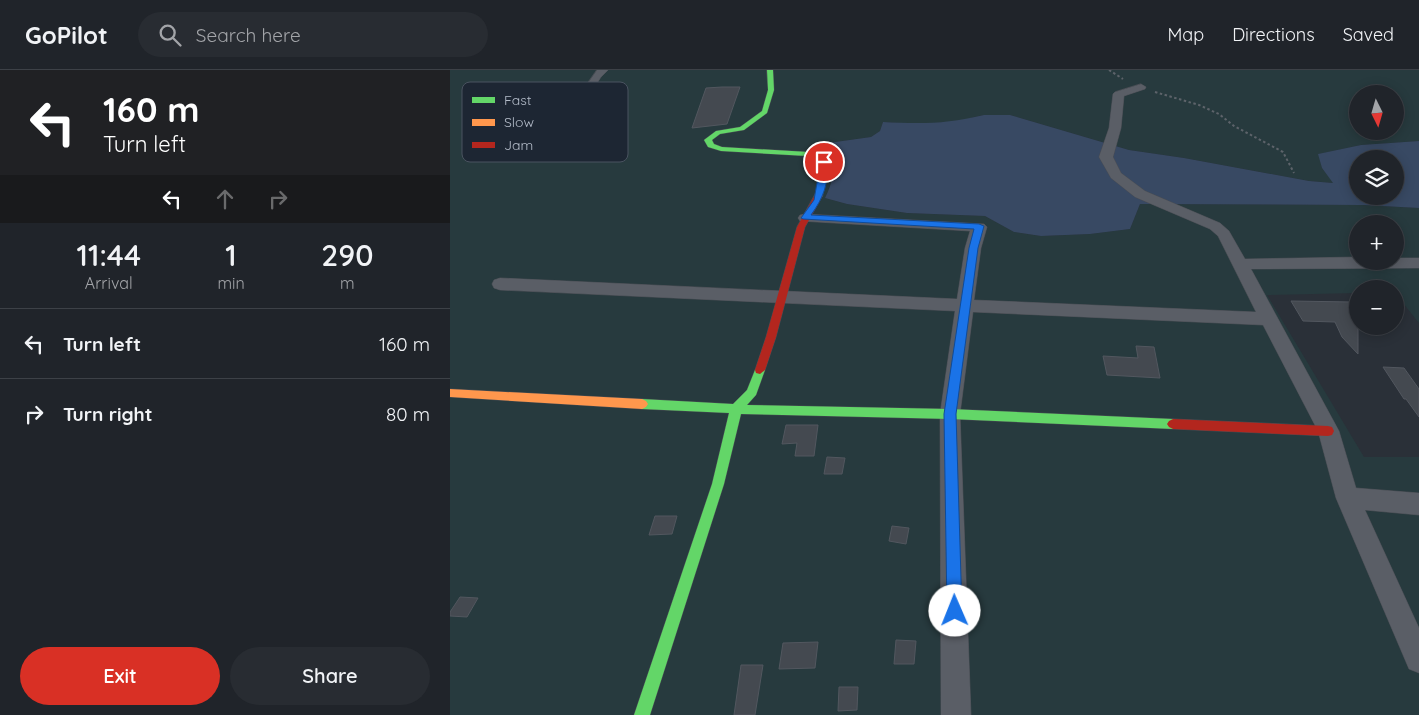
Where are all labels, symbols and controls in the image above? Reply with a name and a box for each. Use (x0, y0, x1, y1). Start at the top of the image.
search box (138, 12, 488, 57)
text: GoPilot (25, 20, 108, 50)
icon: search (156, 21, 184, 49)
text: Search here (196, 23, 301, 47)
text: Map (1167, 23, 1204, 46)
text: Directions (1232, 23, 1315, 46)
text: Saved (1343, 23, 1394, 46)
legend (462, 82, 628, 162)
north arrow (1349, 85, 1404, 140)
map controls (1349, 85, 1404, 335)
text: 160 m (103, 87, 200, 131)
icon: left (20, 90, 85, 155)
text: Fast (504, 91, 532, 109)
text: Slow (504, 113, 534, 131)
text: Turn left (103, 130, 186, 158)
text: Jam (504, 136, 533, 154)
pin (803, 141, 845, 183)
icon: arrive (810, 148, 838, 176)
button: layers (1349, 150, 1404, 205)
icon: left (158, 185, 186, 213)
icon: ahead (211, 185, 239, 213)
icon: right (264, 185, 292, 213)
button: + (1349, 215, 1404, 270)
text: 11:44 (77, 236, 141, 274)
text: 1 (225, 236, 237, 274)
text: 290 (321, 236, 373, 274)
text: Arrival (85, 273, 133, 293)
text: min (217, 273, 245, 293)
text: m (340, 273, 355, 293)
button: − (1349, 280, 1404, 335)
icon: left (20, 330, 48, 358)
text: Turn left (63, 332, 141, 356)
text: 160 m (379, 332, 430, 356)
icon: right (20, 400, 48, 428)
text: Turn right (63, 402, 152, 426)
text: 80 m (386, 402, 430, 426)
position arrow (928, 584, 980, 636)
button: Exit (20, 647, 220, 705)
button: Share (230, 647, 430, 705)

